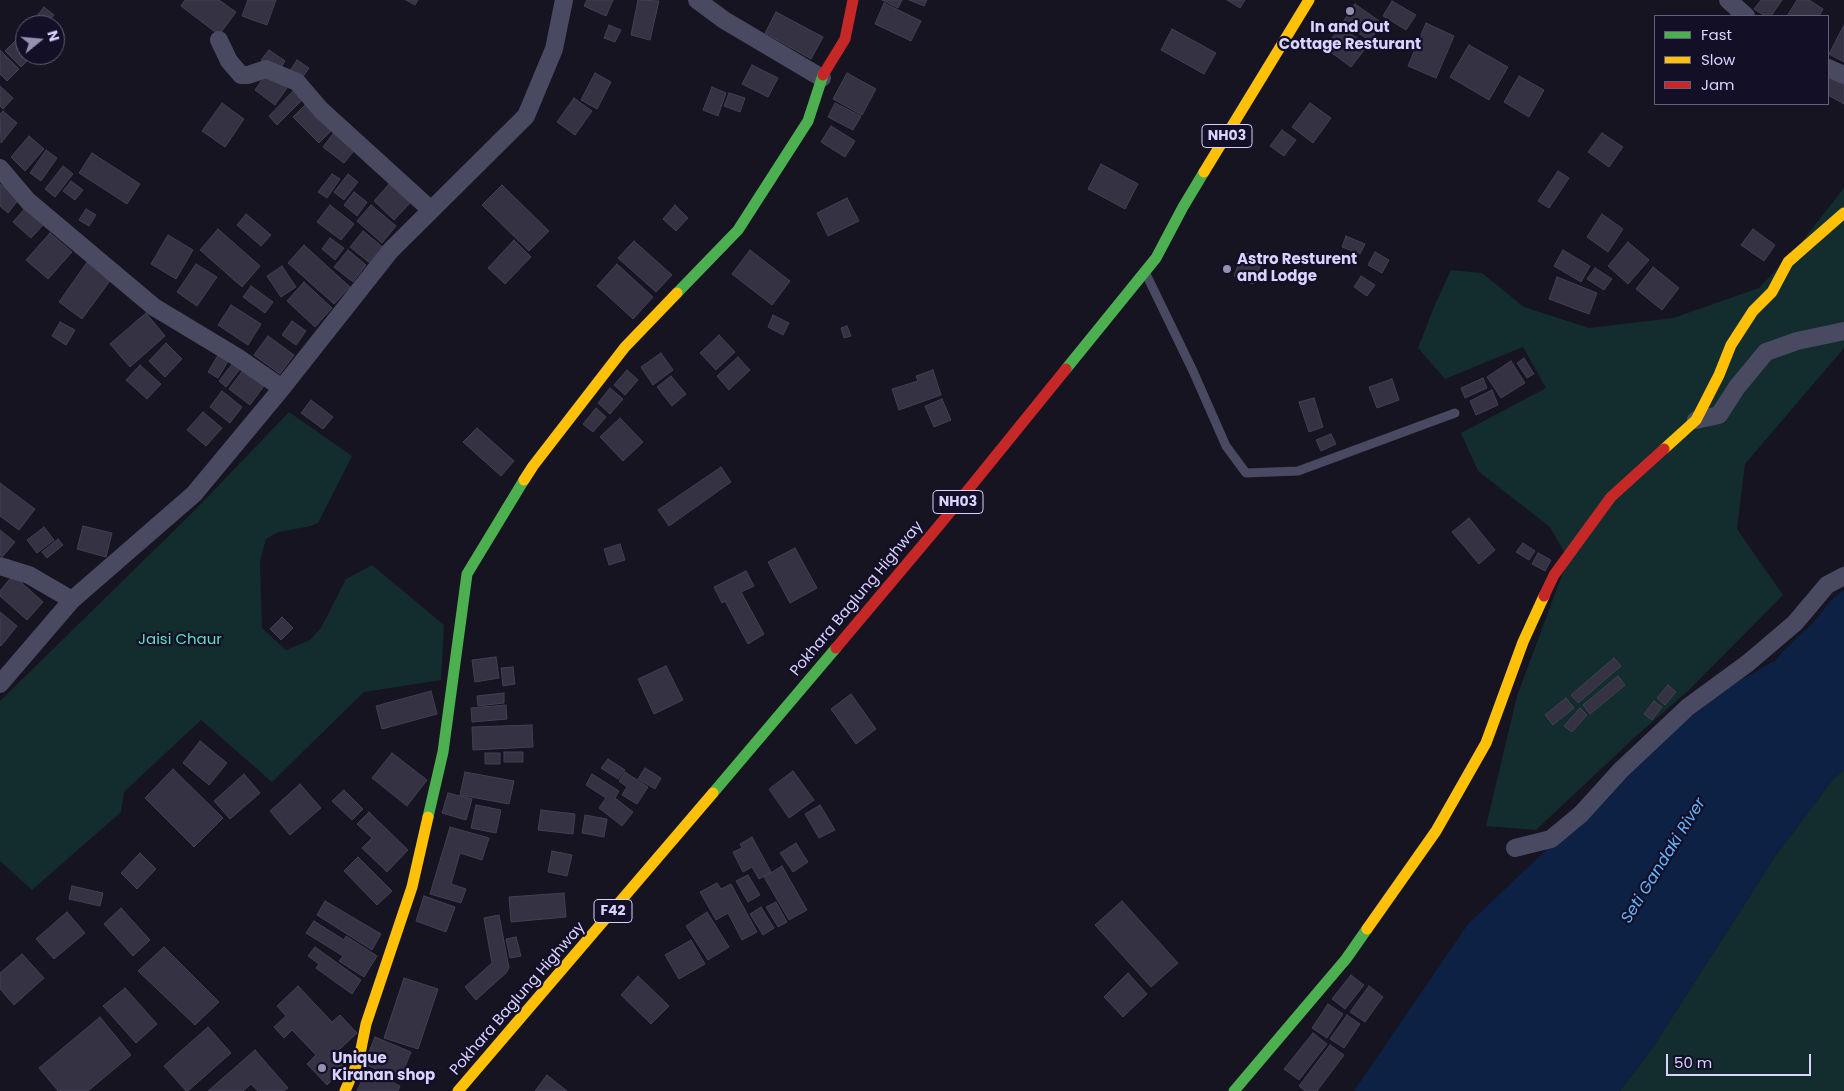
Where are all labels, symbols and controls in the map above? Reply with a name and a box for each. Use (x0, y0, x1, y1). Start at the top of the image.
marker: In and Out Cottage Resturant (1344, 5, 1356, 17)
north arrow (15, 15, 65, 65)
legend (1654, 15, 1829, 105)
place label: In and Out Cottage Resturant (1279, 19, 1421, 54)
text: Fast (1701, 24, 1732, 45)
text: N (42, 28, 64, 44)
text: Slow (1701, 49, 1735, 70)
text: Jam (1701, 74, 1735, 95)
road number: NH03 (1202, 124, 1252, 148)
place label: Astro Resturent and Lodge (1237, 251, 1357, 286)
marker: Astro Resturent and Lodge (1221, 263, 1233, 275)
road number: NH03 (933, 491, 983, 514)
street label: Pokhara Baglung Highway (787, 518, 927, 680)
park label: Jaisi Chaur (138, 631, 222, 649)
water label: Seti Gandaki River (1618, 795, 1710, 927)
road number: F42 (594, 899, 632, 922)
street label: Pokhara Baglung Highway (447, 919, 589, 1079)
scale bar (1669, 1044, 1814, 1076)
place label: Unique Kiranan shop (332, 1050, 435, 1085)
text: 50 m (1674, 1052, 1712, 1073)
marker: Unique Kiranan shop (316, 1062, 328, 1074)

